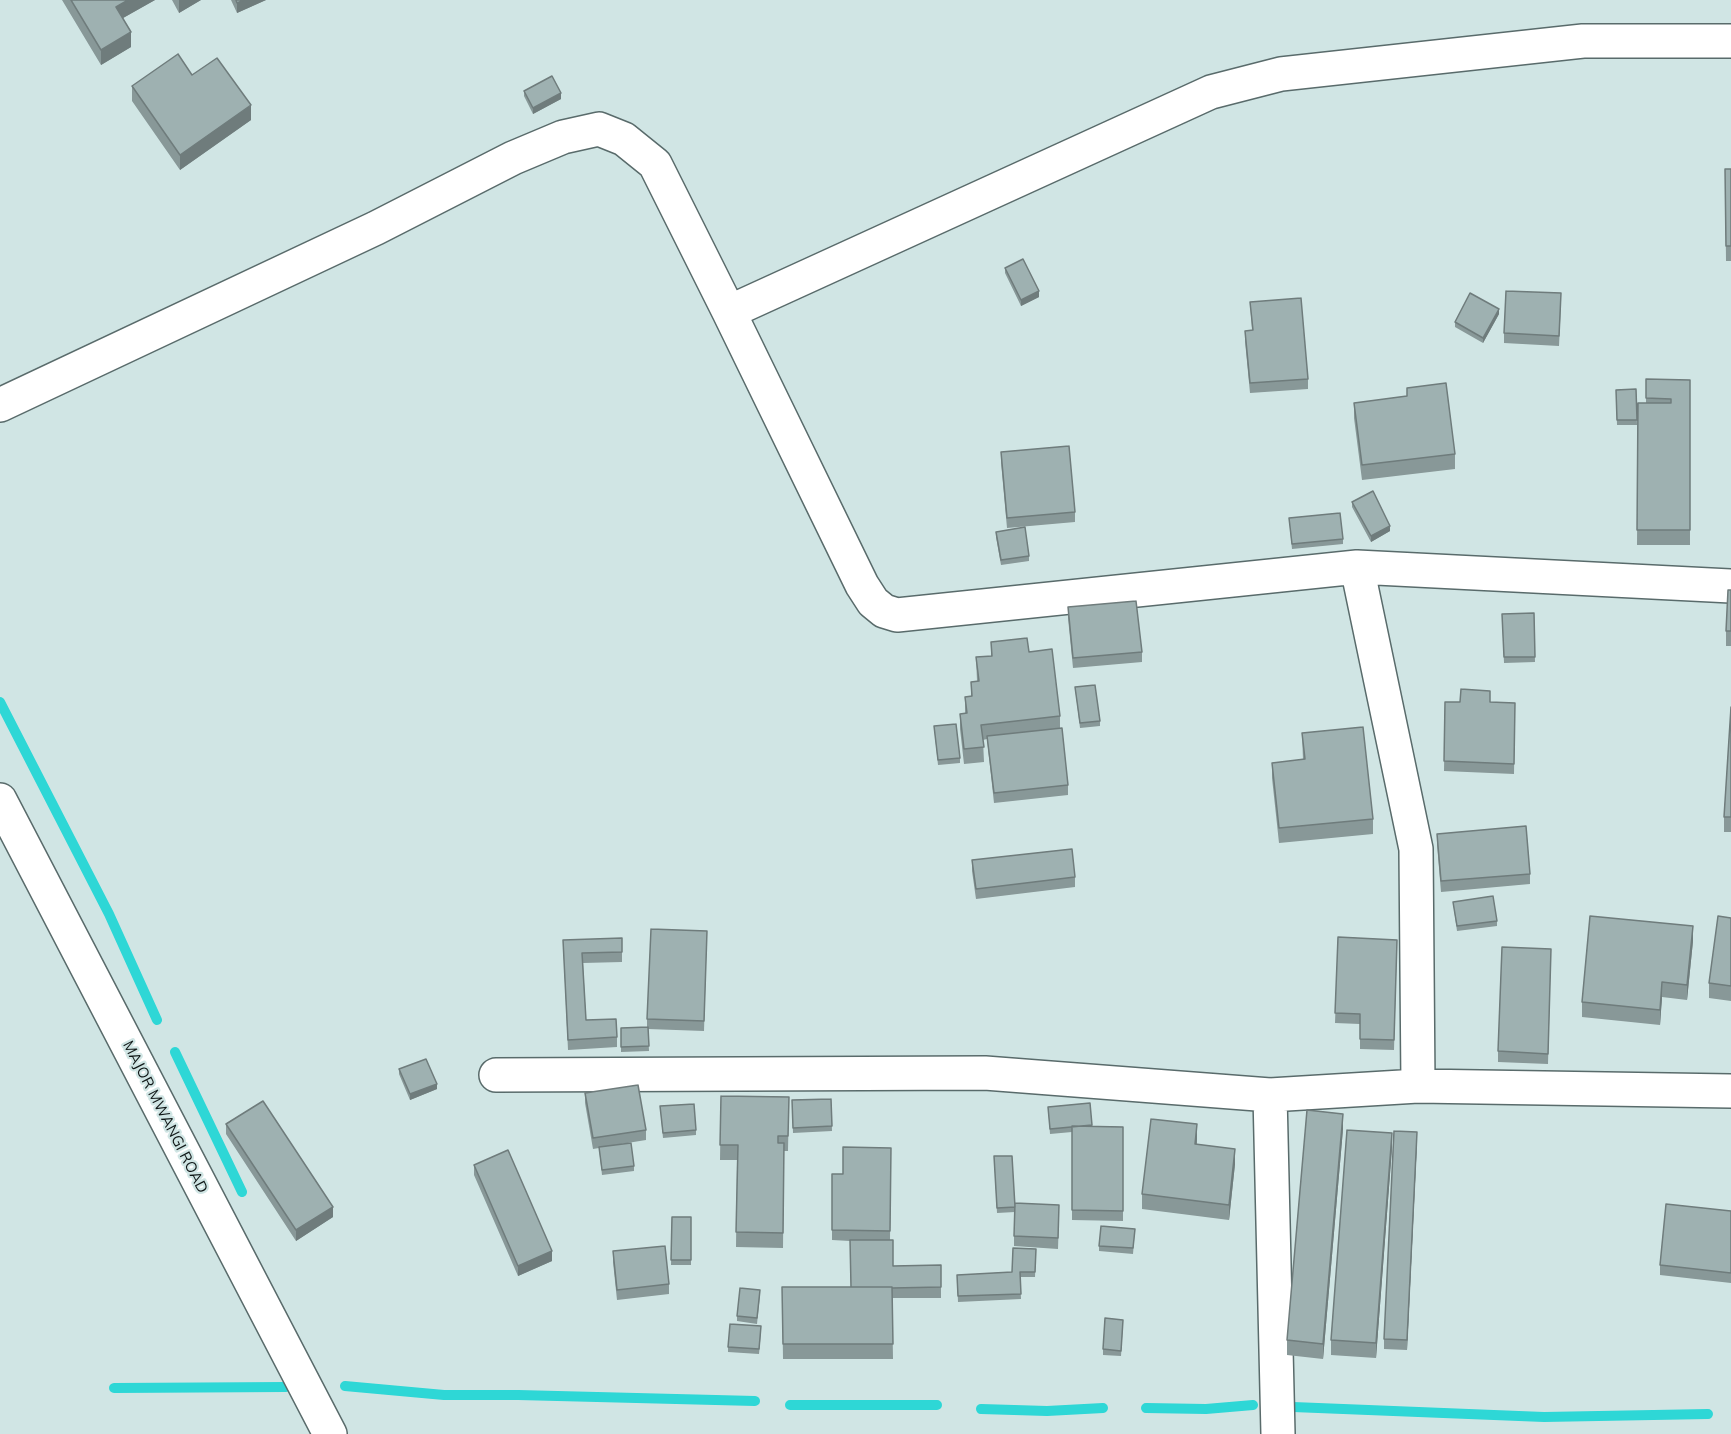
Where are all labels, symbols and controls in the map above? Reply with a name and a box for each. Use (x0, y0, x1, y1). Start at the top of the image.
street label: MAJOR MWANGI ROAD (119, 1038, 211, 1196)

